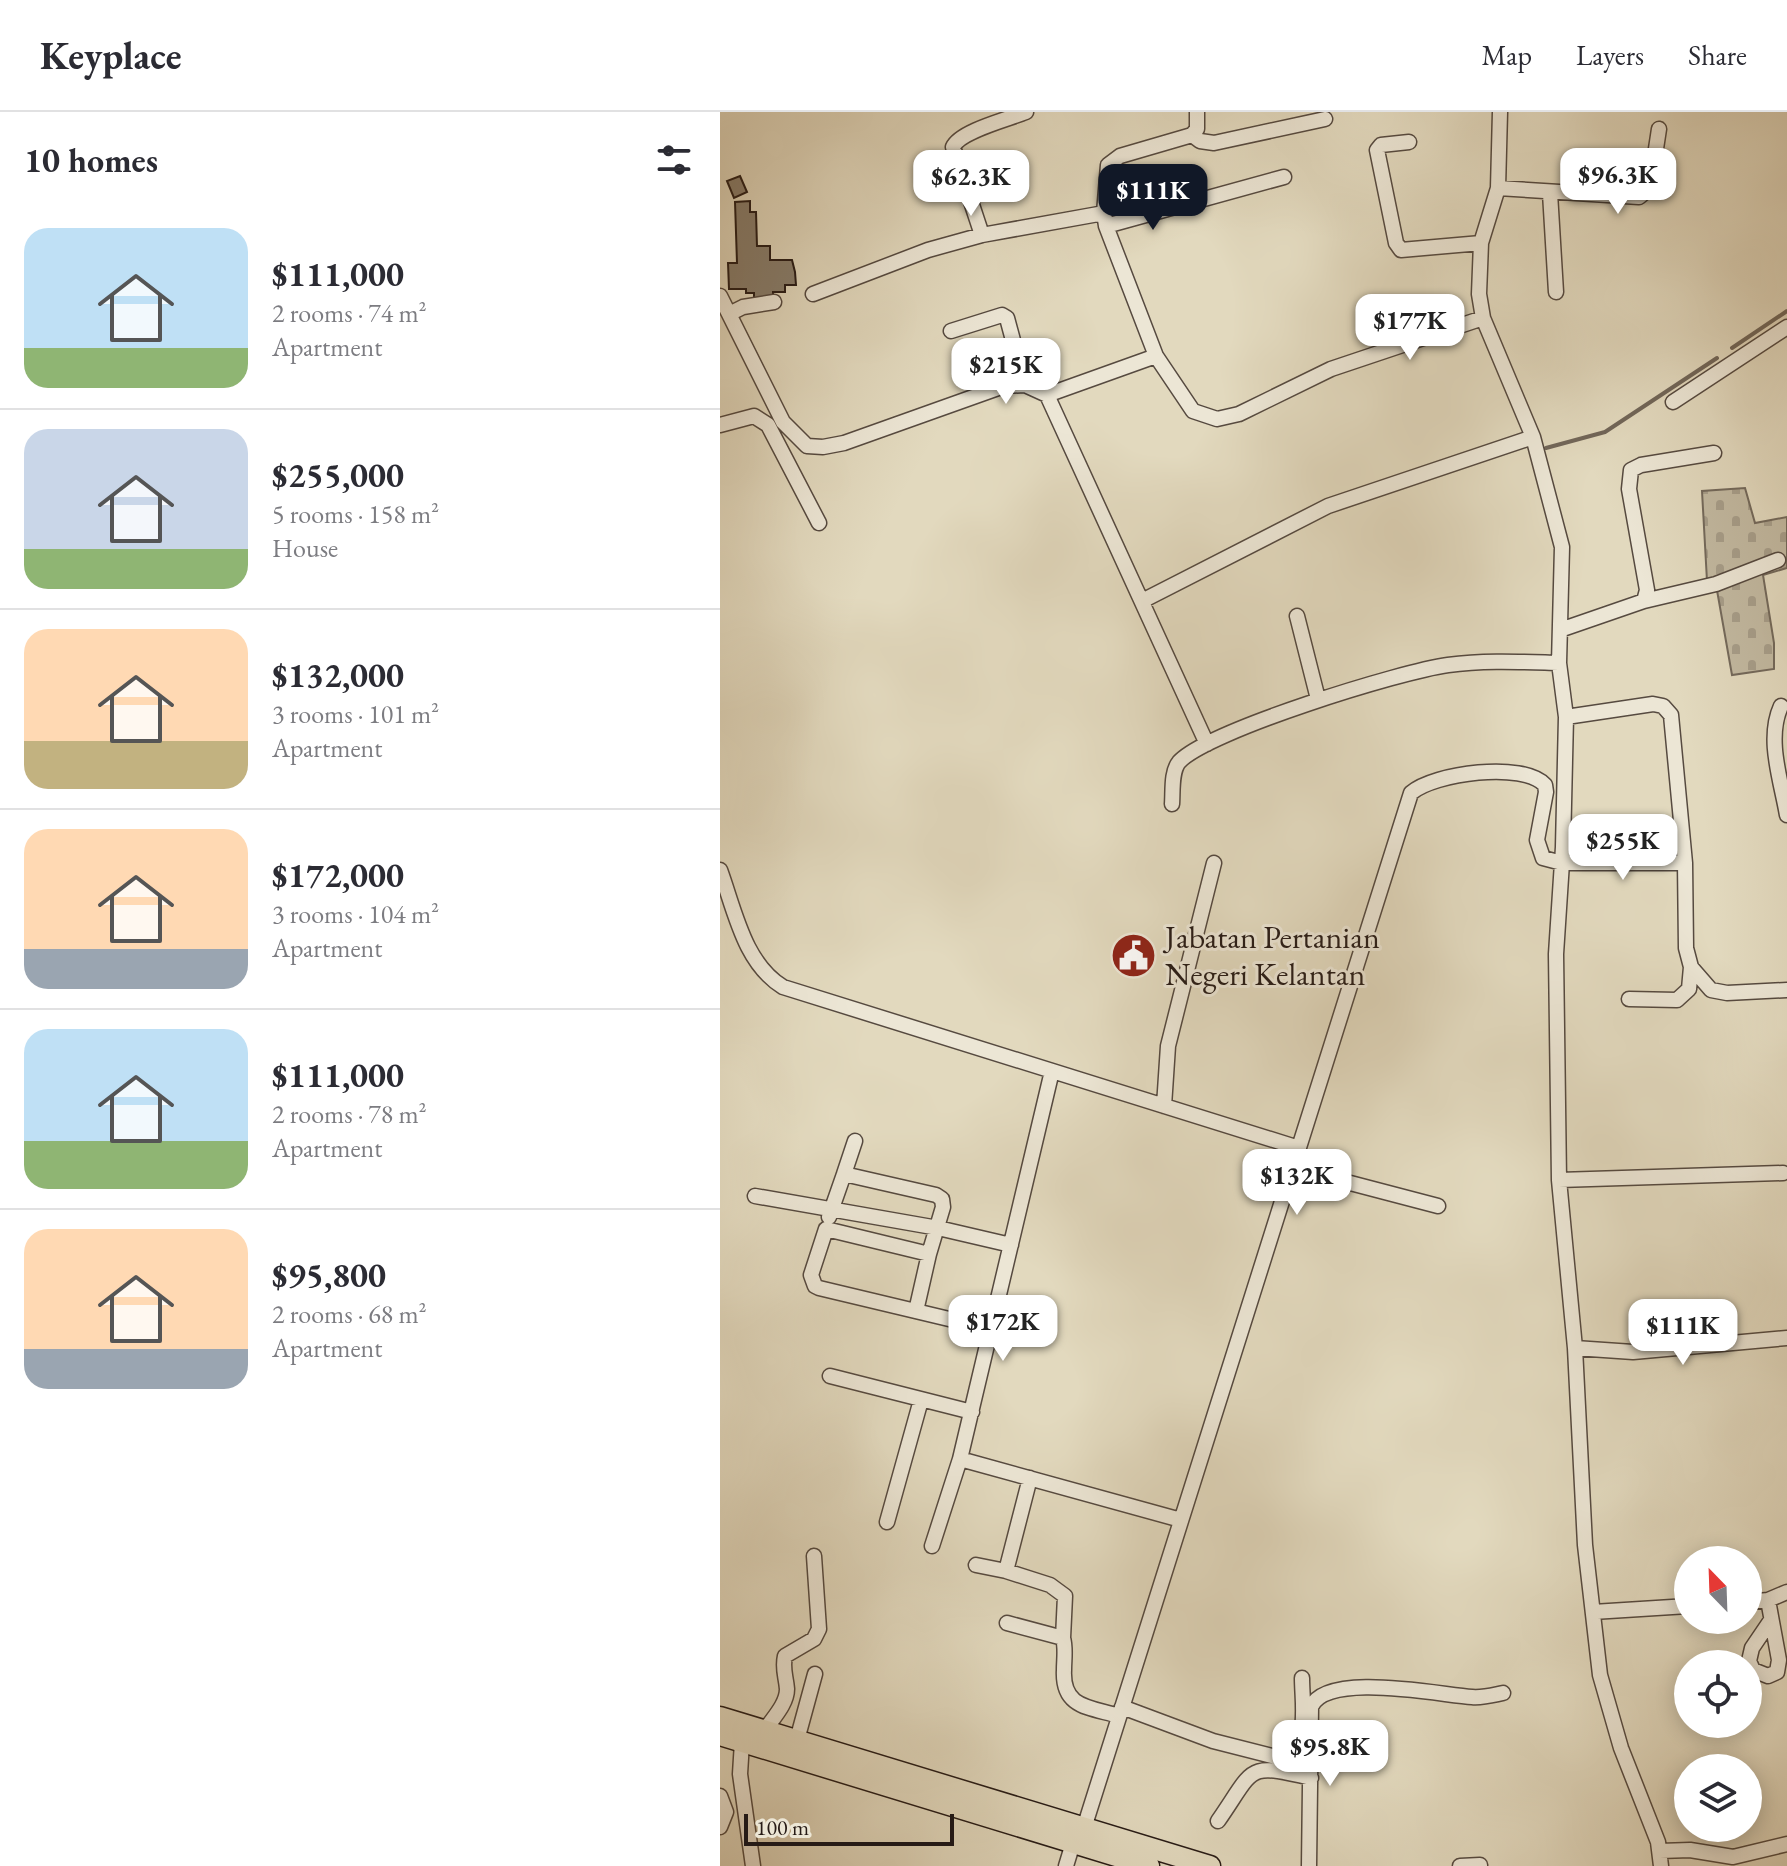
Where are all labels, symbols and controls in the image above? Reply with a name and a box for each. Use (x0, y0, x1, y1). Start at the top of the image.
text: Keyplace (40, 31, 182, 80)
text: Map (1482, 37, 1532, 73)
text: Layers (1576, 37, 1644, 73)
text: Share (1688, 37, 1747, 73)
text: 10 homes (24, 138, 158, 182)
icon: filters (652, 138, 696, 182)
pin: $96.3K (1553, 148, 1683, 216)
pin: $62.3K (906, 150, 1036, 218)
text: $96.3K (1578, 157, 1658, 191)
text: $62.3K (931, 159, 1011, 193)
pin: $111K (1097, 164, 1209, 232)
text: $111K (1116, 173, 1190, 207)
text: $111,000 (272, 252, 404, 296)
icon: home (88, 260, 184, 356)
pin: $177K (1354, 294, 1466, 362)
text: 2 rooms · 74 m² (272, 296, 427, 330)
text: $177K (1373, 303, 1447, 337)
text: Apartment (272, 330, 382, 364)
pin: $215K (950, 338, 1062, 406)
text: $215K (969, 347, 1043, 381)
text: $255,000 (272, 453, 404, 497)
icon: home (88, 461, 184, 557)
text: 5 rooms · 158 m² (272, 497, 439, 531)
text: House (272, 531, 338, 565)
text: $132,000 (272, 653, 404, 697)
icon: home (88, 661, 184, 757)
text: 3 rooms · 101 m² (272, 697, 439, 731)
text: Apartment (272, 731, 382, 765)
pin: $255K (1567, 814, 1679, 882)
text: $255K (1586, 823, 1660, 857)
text: $172,000 (272, 853, 404, 897)
icon: home (88, 861, 184, 957)
text: 3 rooms · 104 m² (272, 897, 439, 931)
place label: Jabatan Pertanian Negeri Kelantan (1162, 916, 1380, 995)
text: Apartment (272, 931, 382, 965)
public building icon: Jabatan Pertanian Negeri Kelantan (1110, 931, 1158, 979)
text: $111,000 (272, 1053, 404, 1097)
icon: home (88, 1061, 184, 1157)
text: 2 rooms · 78 m² (272, 1097, 427, 1131)
text: Apartment (272, 1131, 382, 1165)
pin: $132K (1241, 1149, 1353, 1217)
text: $132K (1260, 1158, 1334, 1192)
text: $95,800 (272, 1253, 386, 1297)
icon: home (88, 1261, 184, 1357)
pin: $172K (947, 1295, 1059, 1363)
text: 2 rooms · 68 m² (272, 1297, 427, 1331)
pin: $111K (1627, 1299, 1739, 1367)
text: $172K (966, 1304, 1040, 1338)
text: $111K (1646, 1308, 1720, 1342)
text: Apartment (272, 1331, 382, 1365)
north arrow (1674, 1546, 1762, 1634)
map controls (1674, 1546, 1762, 1842)
button: locate (1674, 1650, 1762, 1738)
pin: $95.8K (1265, 1720, 1395, 1788)
text: $95.8K (1290, 1729, 1370, 1763)
button: layers (1674, 1754, 1762, 1842)
scale bar (744, 1810, 954, 1846)
text: 100 m (756, 1813, 809, 1842)

